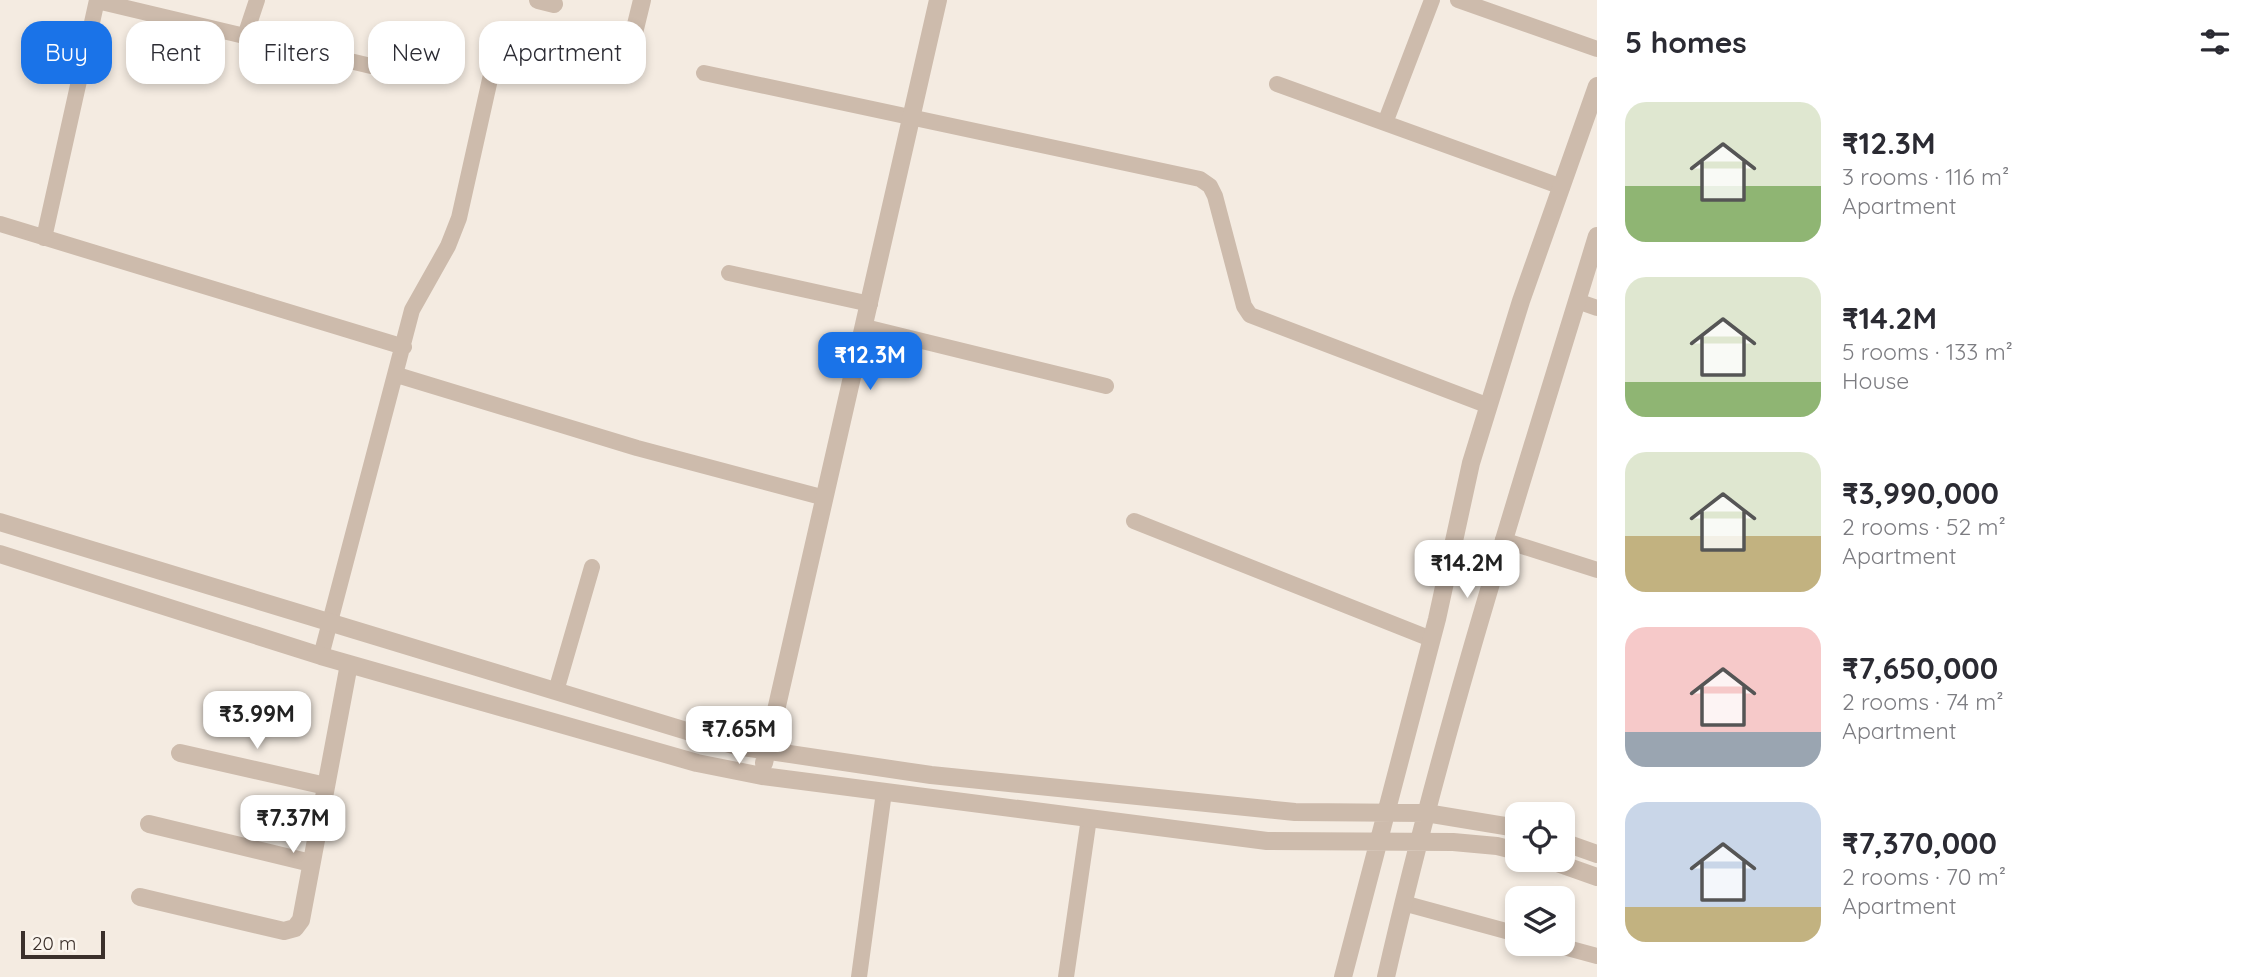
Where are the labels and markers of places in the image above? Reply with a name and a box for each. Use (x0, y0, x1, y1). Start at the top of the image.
pin: ₹12.3M (813, 332, 927, 392)
pin: ₹14.2M (1410, 540, 1524, 600)
pin: ₹3.99M (200, 692, 314, 751)
pin: ₹7.65M (682, 706, 796, 766)
pin: ₹7.37M (236, 796, 350, 855)

